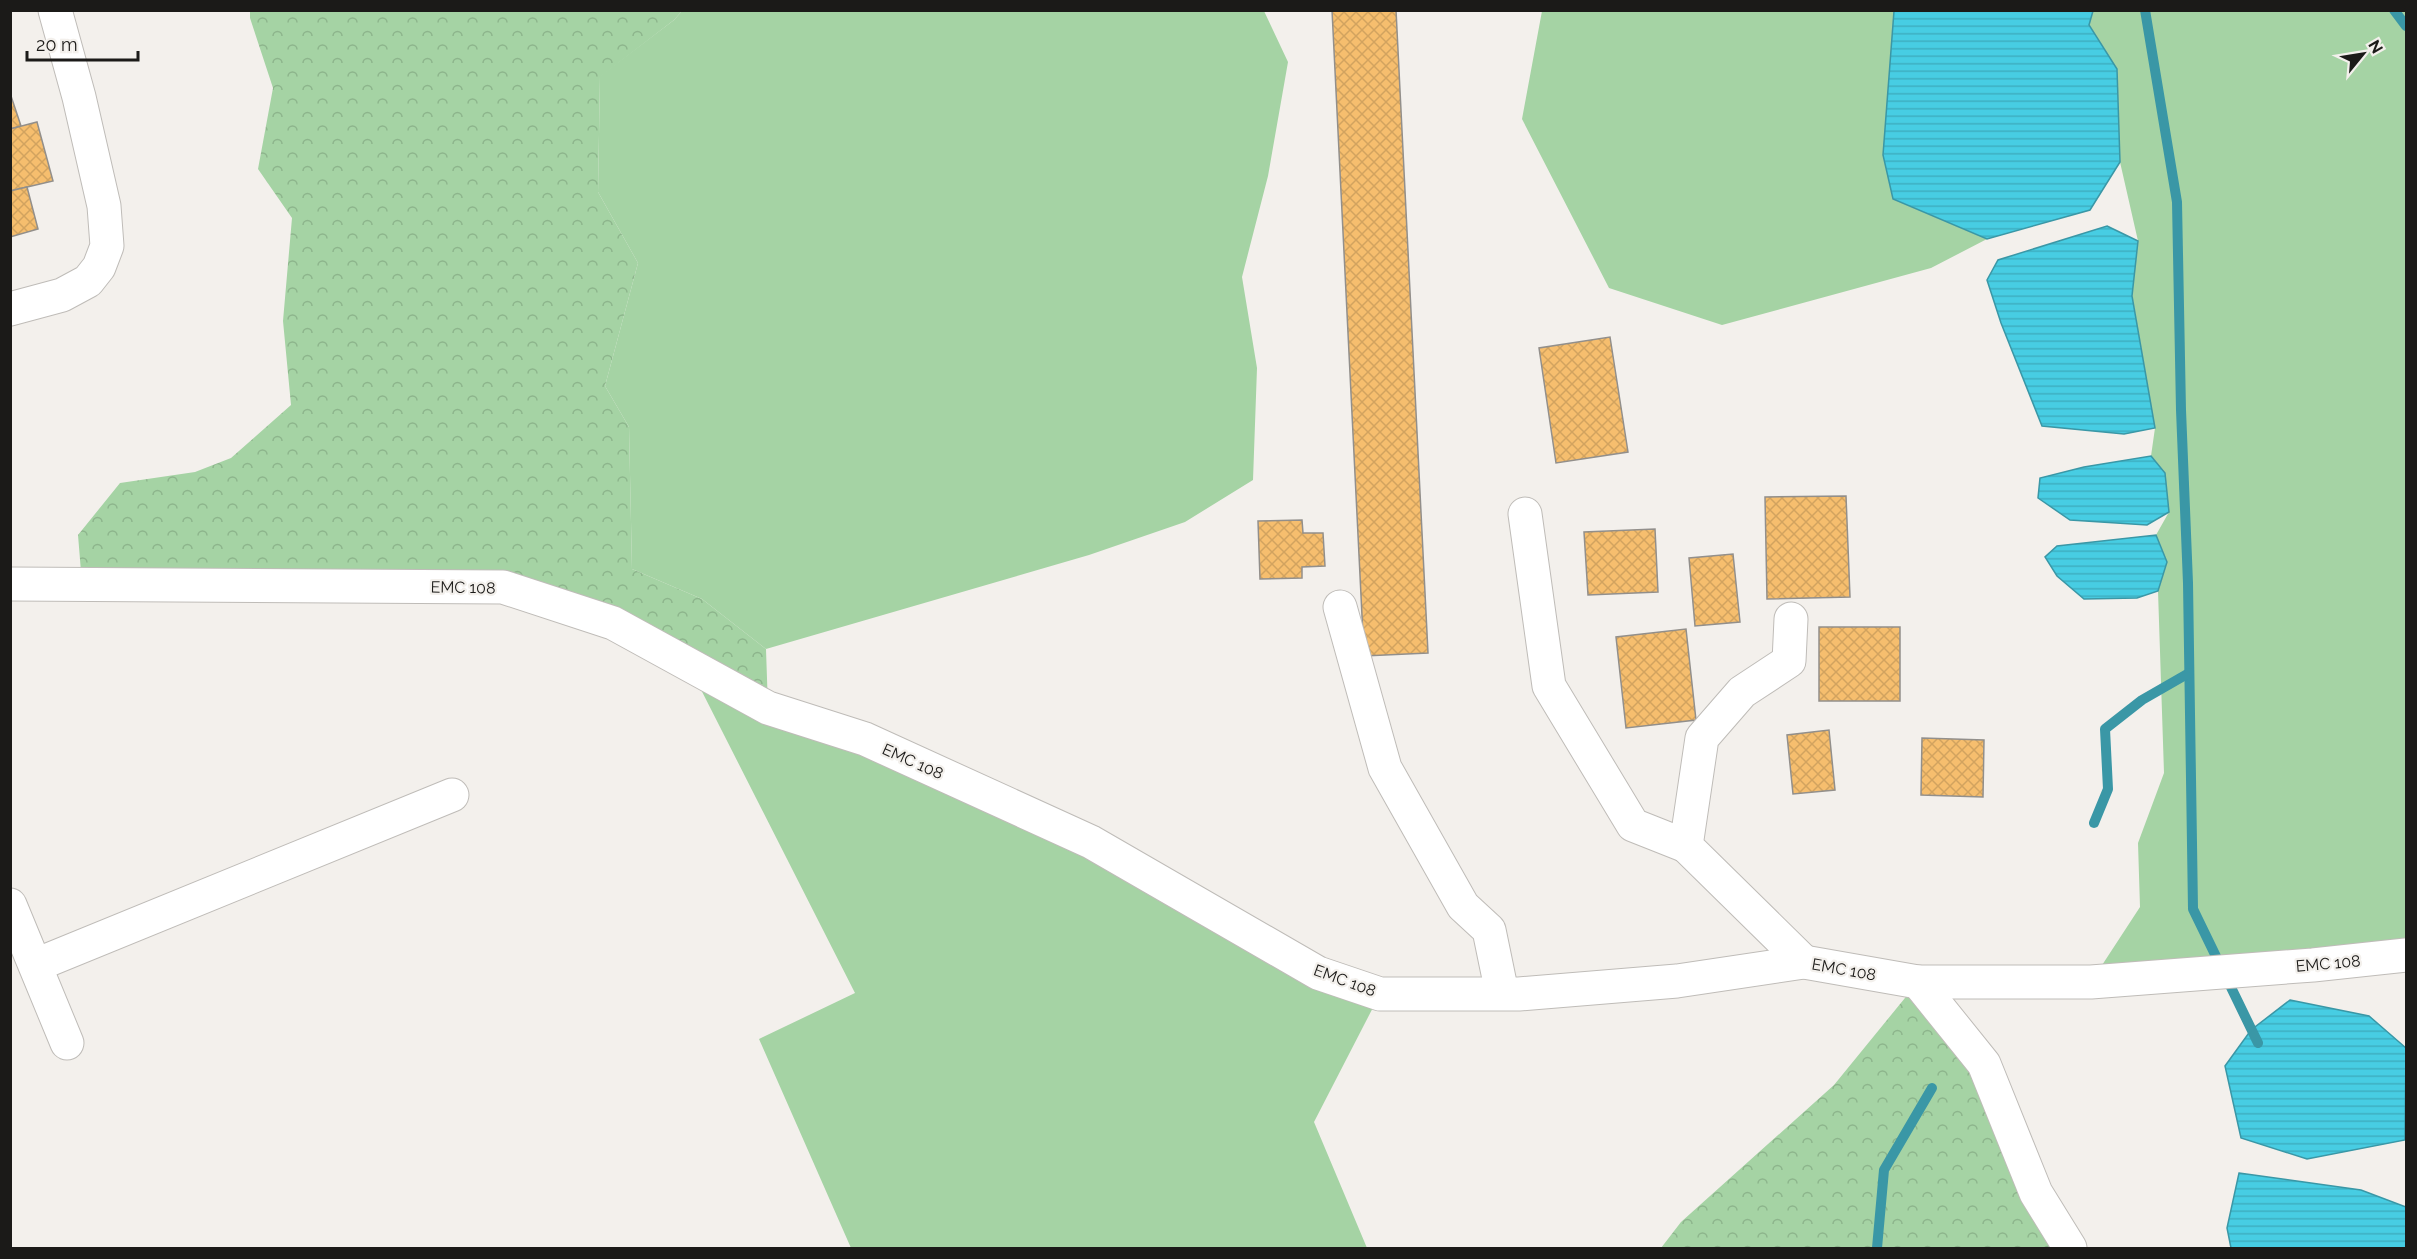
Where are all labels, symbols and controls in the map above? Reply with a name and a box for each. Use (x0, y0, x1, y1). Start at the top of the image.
scale bar (27, 24, 138, 62)
north arrow (2333, 24, 2393, 84)
text: 20 m (36, 34, 78, 55)
text: N (2364, 37, 2387, 57)
street label: EMC 108 (430, 577, 496, 598)
street label: EMC 108 (879, 740, 946, 783)
street label: EMC 108 (2295, 951, 2361, 976)
street label: EMC 108 (1810, 954, 1878, 984)
street label: EMC 108 (1311, 960, 1379, 1001)

